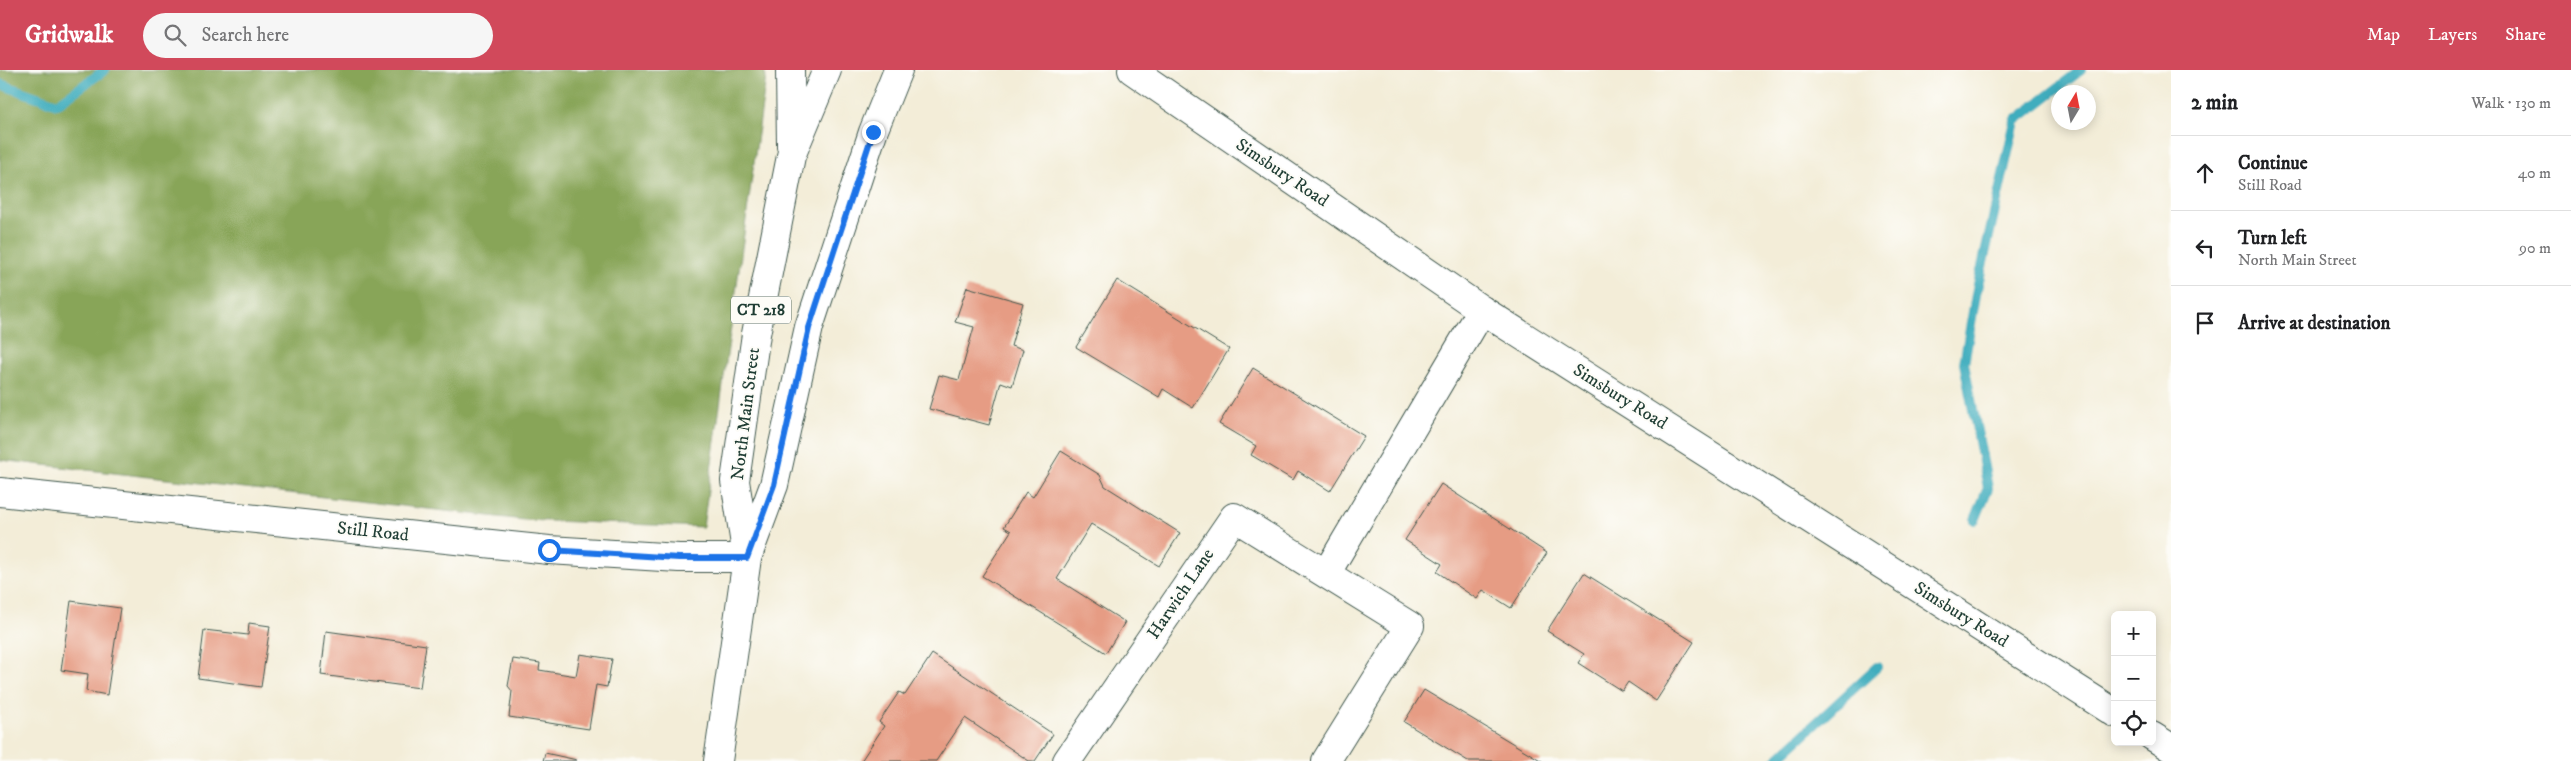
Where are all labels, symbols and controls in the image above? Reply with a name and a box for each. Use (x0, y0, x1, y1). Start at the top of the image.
search box (143, 13, 493, 58)
text: Gridwalk (25, 20, 113, 50)
icon: search (161, 21, 189, 49)
text: Search here (201, 24, 289, 47)
text: Map (2367, 24, 2400, 46)
text: Layers (2428, 24, 2477, 46)
text: Share (2505, 24, 2546, 46)
north arrow (2051, 85, 2096, 130)
text: 2 min (2191, 90, 2238, 116)
text: Walk · 130 m (2471, 93, 2551, 113)
route end (862, 121, 885, 144)
street label: Simsbury Road (1231, 134, 1333, 212)
text: Continue (2238, 152, 2308, 175)
icon: ahead (2191, 159, 2219, 187)
text: 40 m (2518, 163, 2551, 183)
text: Still Road (2238, 175, 2302, 195)
text: Turn left (2238, 227, 2307, 250)
icon: left (2191, 234, 2219, 262)
text: 90 m (2519, 238, 2551, 258)
text: North Main Street (2238, 250, 2357, 270)
road number: CT 218 (731, 296, 791, 324)
icon: arrive (2191, 309, 2219, 337)
text: Arrive at destination (2238, 312, 2390, 335)
street label: North Main Street (727, 346, 765, 482)
street label: Simsbury Road (1569, 359, 1671, 435)
street label: Still Road (336, 517, 410, 547)
route start (538, 539, 561, 562)
street label: Harwich Lane (1143, 545, 1219, 643)
street label: Simsbury Road (1910, 577, 2012, 653)
map controls (2111, 611, 2156, 746)
button: + (2111, 611, 2156, 656)
button: − (2111, 656, 2156, 701)
button: locate (2111, 701, 2156, 746)

